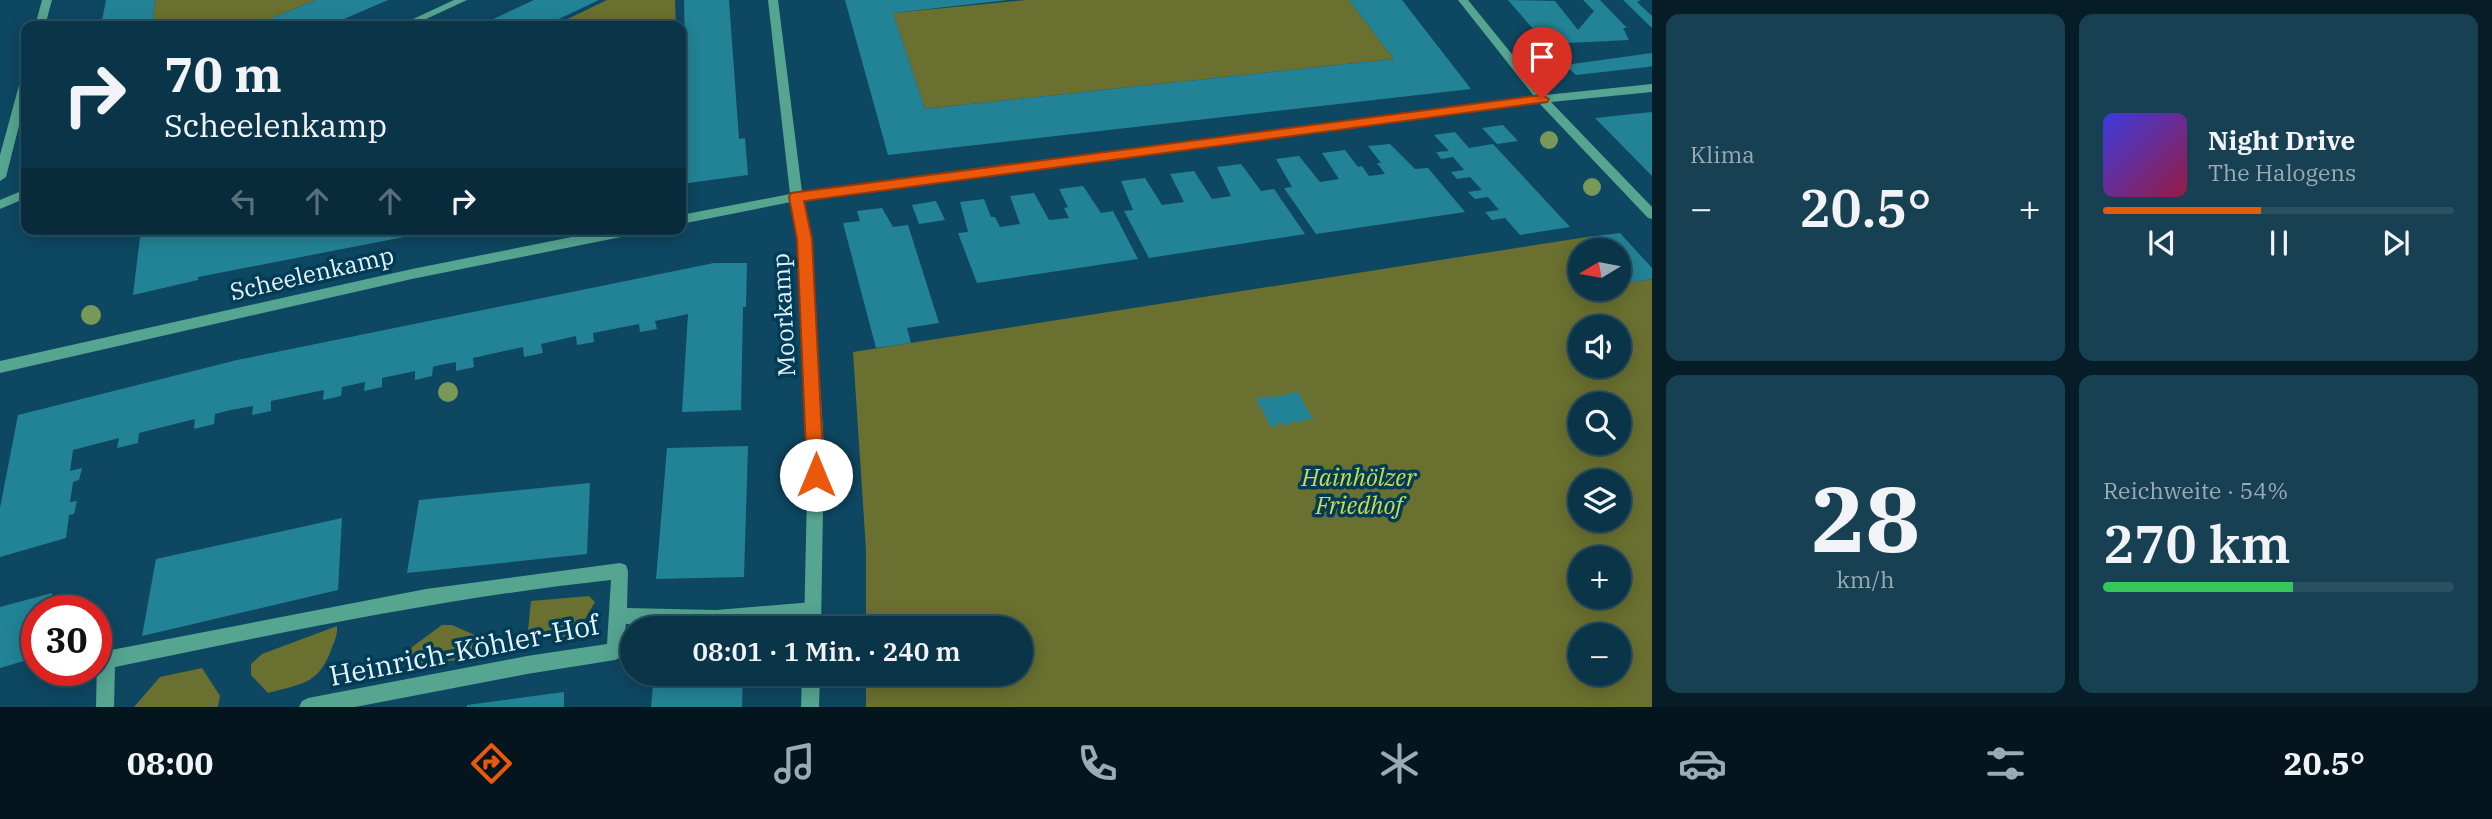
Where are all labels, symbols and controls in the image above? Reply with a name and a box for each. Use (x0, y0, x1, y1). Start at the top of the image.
pin (1512, 27, 1572, 99)
icon: arrive (1523, 38, 1561, 76)
text: 70 m (164, 42, 282, 105)
icon: right (49, 49, 140, 140)
text: Scheelenkamp (164, 104, 387, 146)
text: Night Drive (2208, 123, 2355, 157)
text: Klima (1690, 139, 1755, 169)
text: The Halogens (2208, 157, 2356, 187)
text: 20.5° (1799, 174, 1932, 241)
icon: left (225, 182, 263, 220)
icon: ahead (298, 182, 336, 220)
icon: ahead (371, 182, 409, 220)
icon: right (444, 182, 482, 220)
text: − (1690, 183, 1713, 232)
text: + (2018, 183, 2041, 232)
icon: previous (2143, 224, 2181, 262)
icon: pause (2260, 224, 2298, 262)
icon: next (2377, 224, 2415, 262)
north arrow (1568, 238, 1631, 301)
map controls (1568, 238, 1631, 686)
street label: Scheelenkamp (227, 239, 397, 307)
street label: Moorkamp (764, 253, 802, 378)
button: sound (1568, 315, 1631, 378)
button: search (1568, 392, 1631, 455)
position arrow (779, 438, 853, 512)
text: 28 (1811, 459, 1920, 577)
park label: Hainhölzer Friedhof (1300, 461, 1418, 521)
button: layers (1568, 469, 1631, 532)
text: Reichweite · 54% (2103, 475, 2288, 505)
text: 270 km (2103, 510, 2291, 577)
button: + (1568, 546, 1631, 609)
text: km/h (1836, 564, 1895, 594)
speed limit sign: 30 (21, 595, 112, 686)
street label: Heinrich-Köhler-Hof (326, 605, 604, 694)
button: − (1568, 623, 1631, 686)
text: 08:01 · 1 Min. · 240 m (693, 634, 960, 668)
icon: directions (467, 739, 516, 788)
icon: music (770, 739, 819, 788)
icon: phone (1073, 739, 1122, 788)
icon: climate (1375, 739, 1424, 788)
icon: car (1678, 739, 1727, 788)
icon: filters (1981, 739, 2030, 788)
text: 08:00 (127, 742, 213, 784)
text: 20.5° (2283, 742, 2365, 784)

